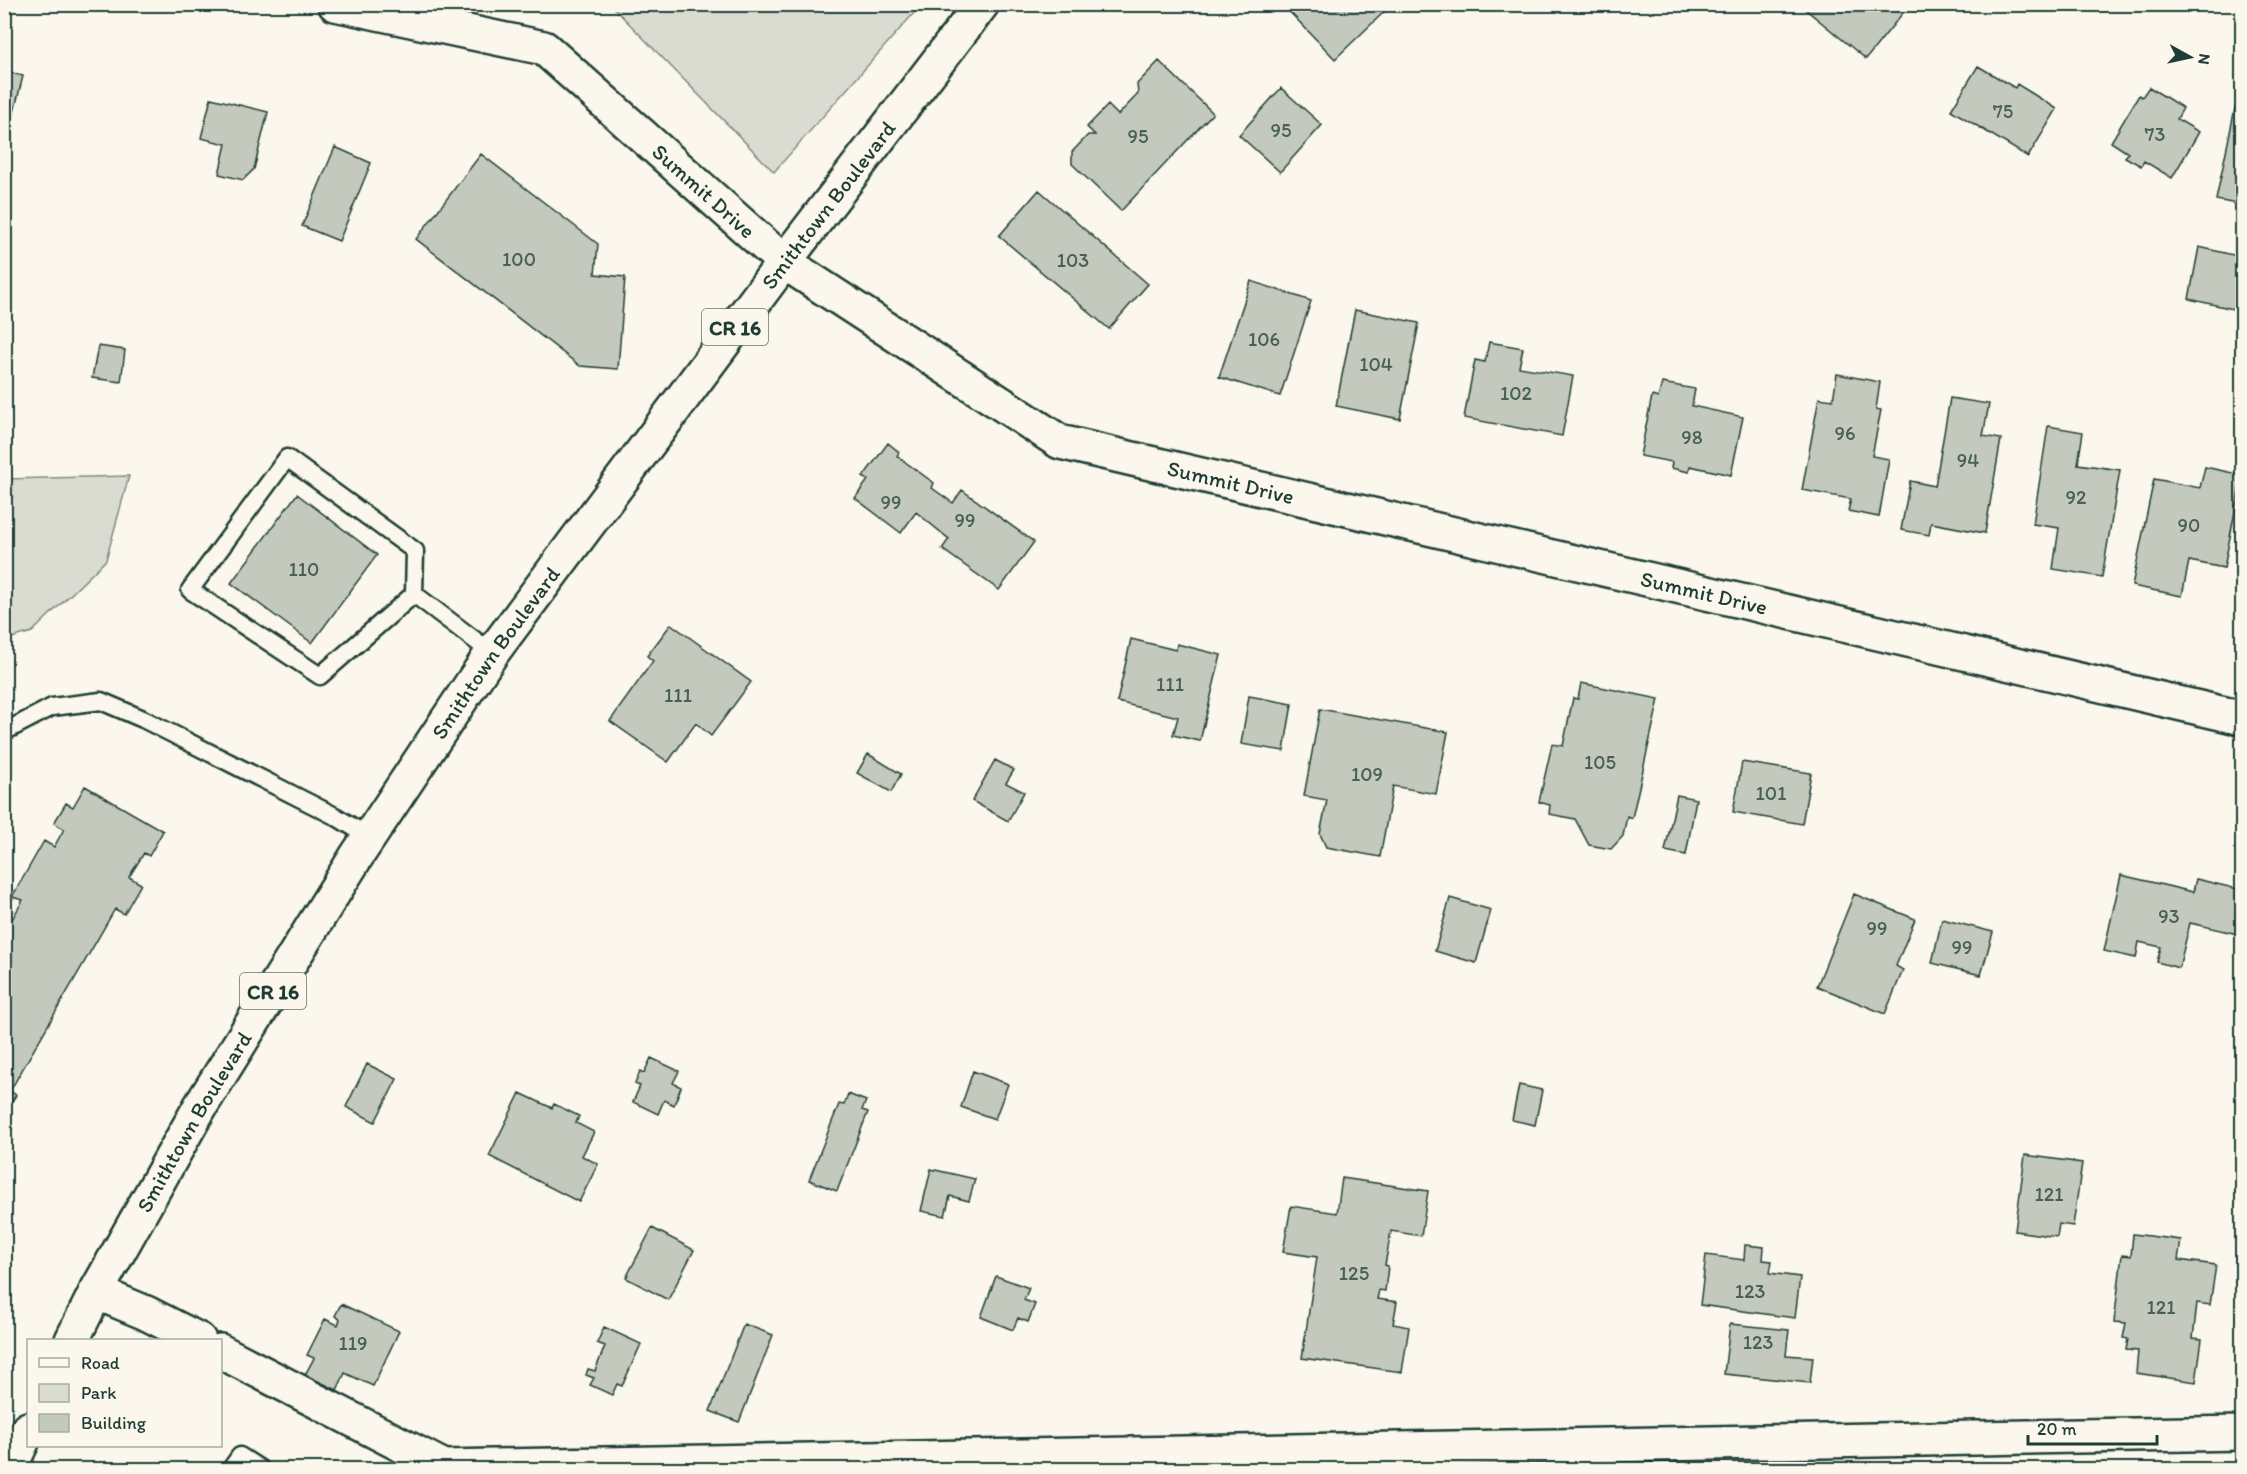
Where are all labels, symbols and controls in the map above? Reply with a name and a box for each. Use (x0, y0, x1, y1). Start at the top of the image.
north arrow (2160, 27, 2220, 87)
text: N (2194, 52, 2215, 66)
house number: 75 (1993, 99, 2013, 123)
street label: Smithtown Boulevard (755, 115, 901, 294)
house number: 95 (1271, 118, 1291, 142)
house number: 73 (2145, 122, 2166, 146)
house number: 95 (1128, 124, 1148, 148)
street label: Summit Drive (647, 138, 761, 244)
house number: 100 (502, 247, 536, 271)
house number: 103 (1057, 248, 1089, 272)
road number: CR 16 (702, 309, 768, 345)
house number: 106 (1248, 327, 1280, 351)
house number: 104 (1359, 352, 1393, 376)
house number: 102 (1500, 381, 1533, 405)
house number: 96 (1834, 421, 1856, 445)
house number: 98 (1681, 425, 1703, 449)
house number: 94 (1957, 448, 1979, 472)
street label: Summit Drive (1165, 454, 1297, 510)
house number: 92 (2066, 485, 2087, 509)
house number: 99 (881, 490, 901, 514)
house number: 99 (955, 508, 975, 532)
house number: 90 (2178, 513, 2200, 537)
house number: 110 (289, 557, 319, 581)
street label: Smithtown Boulevard (425, 561, 566, 744)
street label: Summit Drive (1638, 565, 1770, 620)
house number: 111 (1156, 672, 1184, 696)
house number: 111 (664, 683, 692, 707)
house number: 105 (1584, 750, 1616, 774)
house number: 109 (1351, 762, 1383, 786)
house number: 101 (1756, 781, 1786, 805)
house number: 93 (2158, 904, 2180, 928)
house number: 99 (1867, 916, 1887, 940)
house number: 99 (1952, 935, 1972, 959)
road number: CR 16 (240, 973, 306, 1009)
street label: Smithtown Boulevard (130, 1026, 257, 1217)
house number: 121 (2034, 1182, 2064, 1206)
house number: 125 (1339, 1261, 1369, 1285)
house number: 123 (1735, 1279, 1765, 1303)
house number: 121 (2146, 1295, 2176, 1319)
house number: 123 (1743, 1330, 1773, 1354)
house number: 119 (338, 1331, 368, 1355)
legend (27, 1339, 222, 1447)
text: Road (81, 1352, 120, 1374)
text: Park (81, 1382, 116, 1404)
scale bar (2028, 1408, 2157, 1446)
text: Building (81, 1412, 147, 1434)
text: 20 m (2037, 1418, 2077, 1440)

